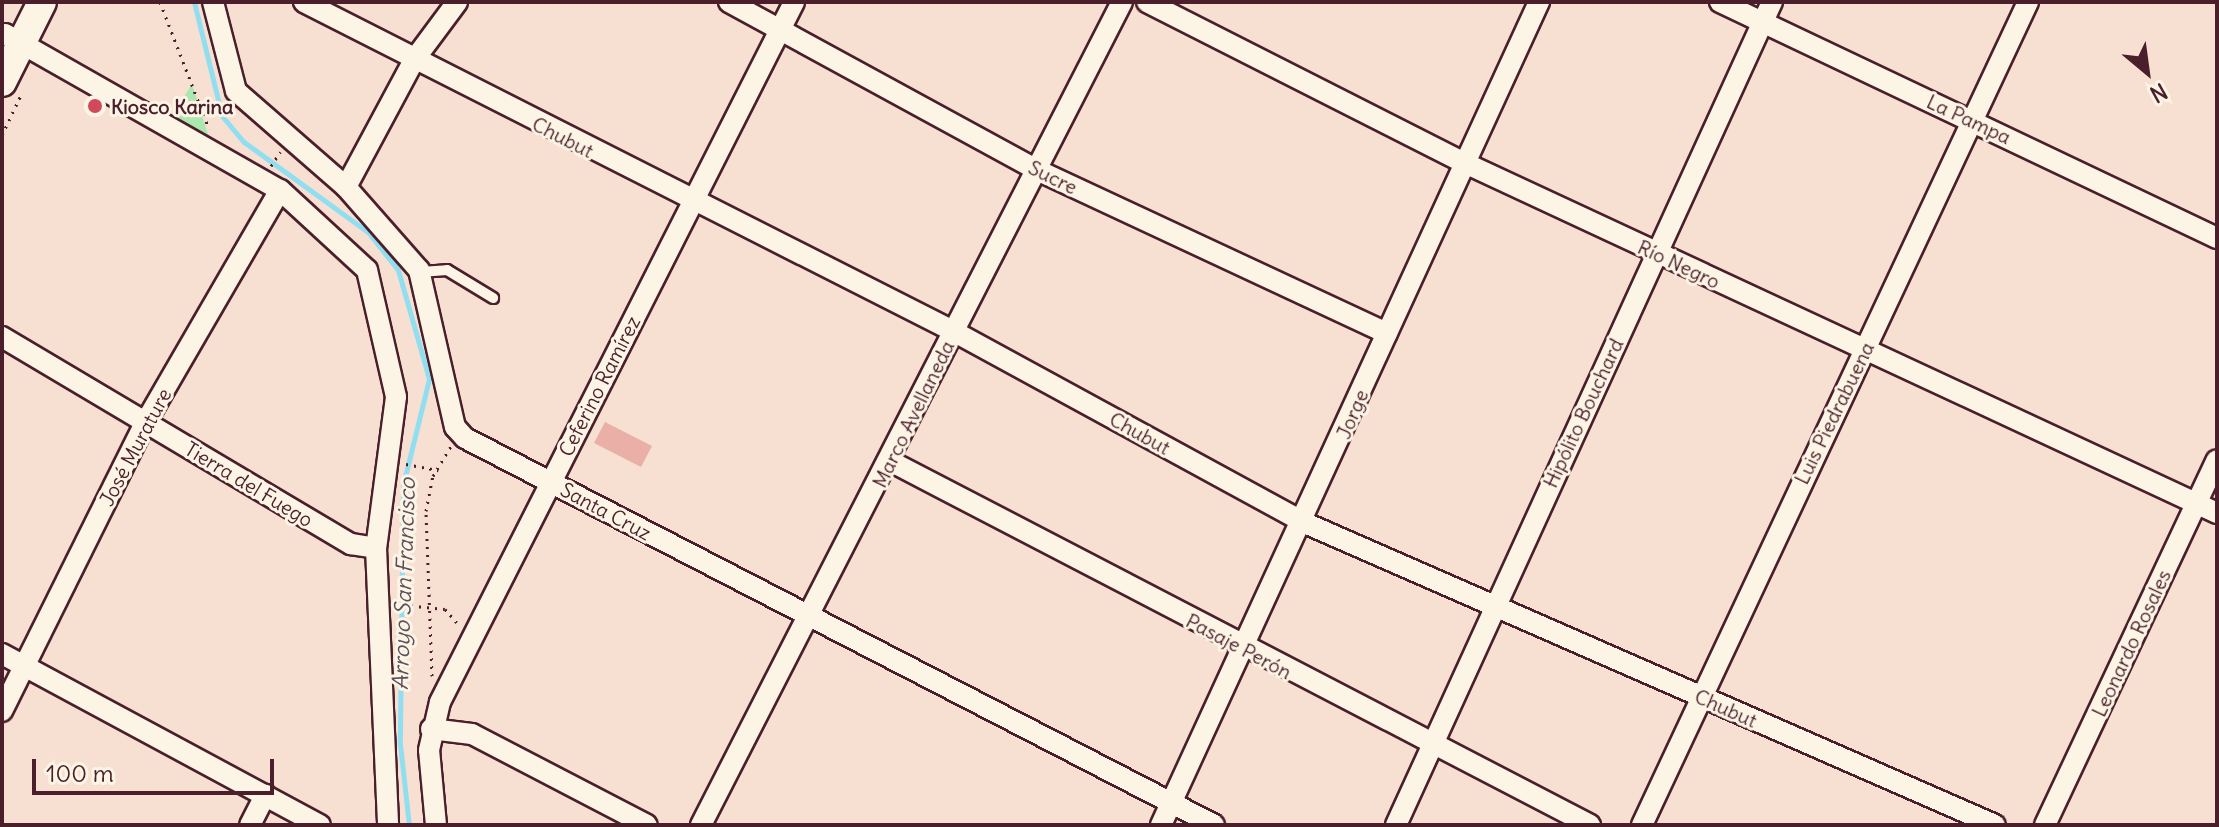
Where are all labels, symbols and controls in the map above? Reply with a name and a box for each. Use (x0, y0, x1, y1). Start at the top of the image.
north arrow (2107, 32, 2187, 112)
text: N (2145, 77, 2172, 109)
street label: La Pampa (1923, 89, 2015, 149)
place label: Kiosco Karina (111, 94, 233, 118)
marker: Kiosco Karina (86, 97, 104, 115)
street label: Chubut (528, 111, 598, 163)
street label: Sucre (1025, 155, 1081, 199)
street label: Río Negro (1634, 235, 1724, 293)
street label: Ceferino Ramírez (553, 312, 645, 460)
street label: Hipólito Bouchard (1538, 335, 1628, 491)
street label: Marco Avellaneda (867, 337, 959, 491)
street label: Luis Piedrabuena (1789, 338, 1879, 488)
street label: José Murature (94, 384, 176, 510)
street label: Jorge (1331, 386, 1373, 442)
street label: Chubut (1105, 407, 1175, 459)
street label: Tierra del Fuego (181, 436, 317, 532)
street label: Santa Cruz (557, 477, 655, 545)
water label: Arroyo San Francisco (387, 478, 421, 690)
street label: Leonardo Rosales (2086, 566, 2176, 720)
street label: Pasaje Perón (1182, 608, 1296, 684)
street label: Chubut (1691, 684, 1761, 732)
scale bar (36, 743, 278, 793)
text: 100 m (46, 758, 114, 788)

